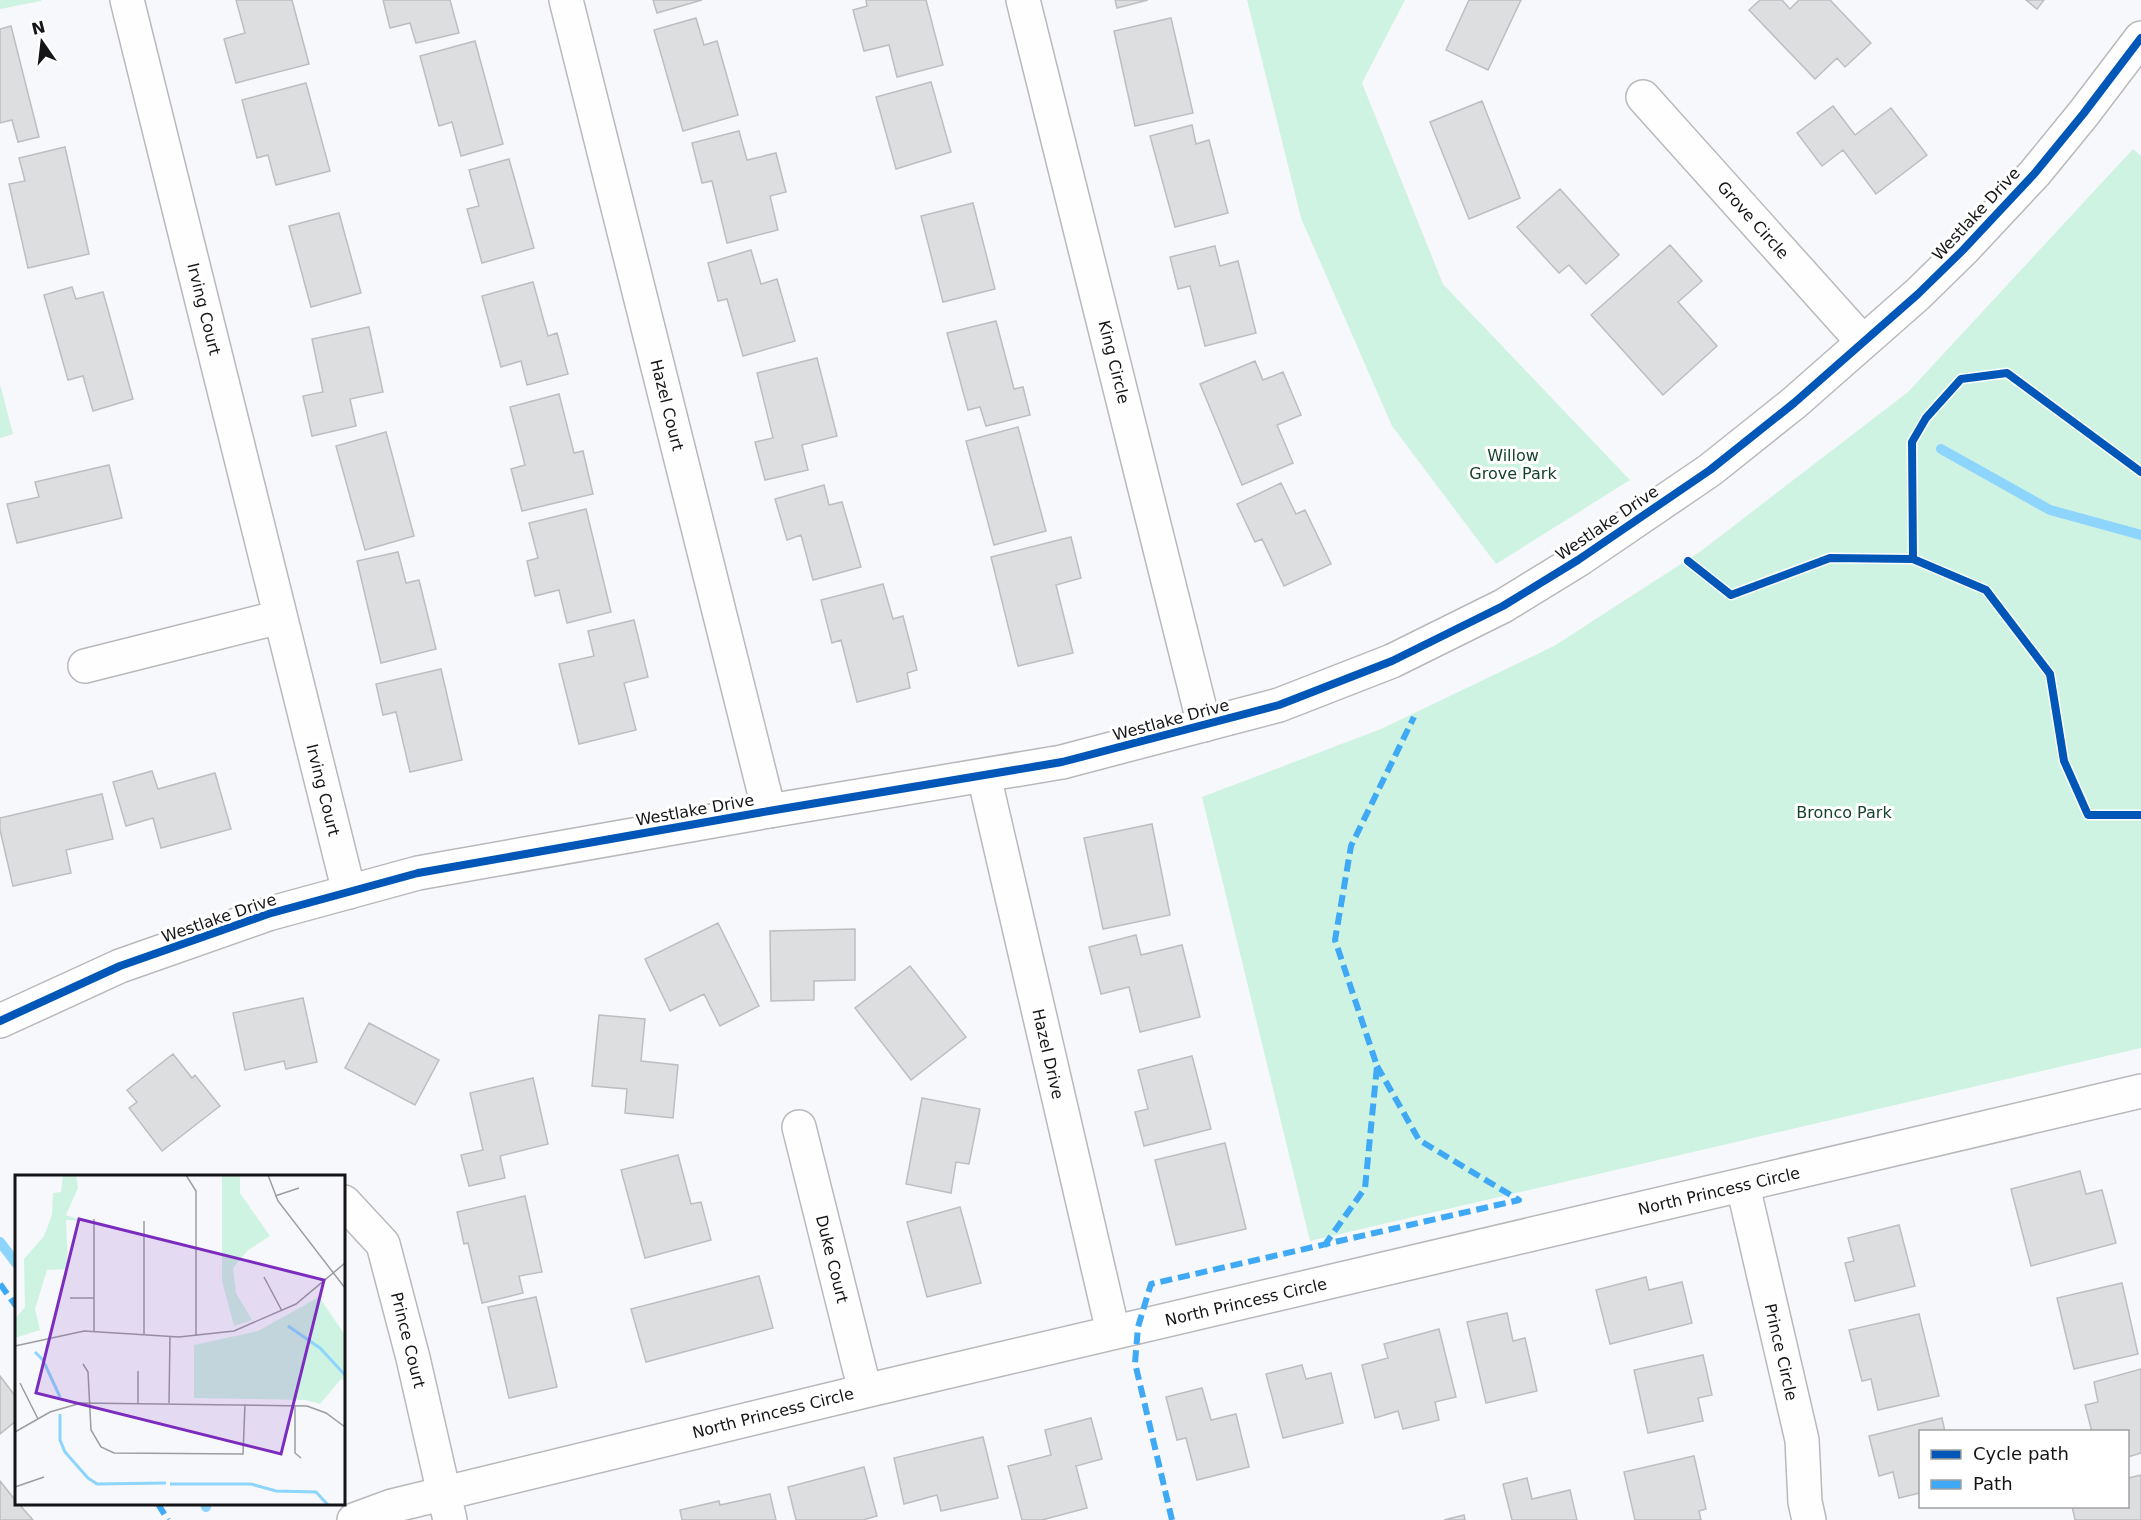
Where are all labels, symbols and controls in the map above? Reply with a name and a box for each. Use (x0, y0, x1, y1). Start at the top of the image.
north arrow (12, 12, 72, 72)
text: N (30, 17, 47, 39)
street label: Westlake Drive (1928, 164, 2024, 264)
street label: Grove Circle (1713, 177, 1793, 263)
street label: Irving Court (183, 261, 225, 357)
street label: King Circle (1094, 318, 1134, 406)
street label: Hazel Court (646, 357, 688, 453)
park label: Willow Grove Park (1469, 446, 1557, 483)
street label: Westlake Drive (1552, 482, 1662, 564)
street label: Westlake Drive (1111, 695, 1231, 745)
street label: Irving Court (302, 742, 344, 838)
street label: Westlake Drive (634, 790, 756, 830)
park label: Bronco Park (1796, 803, 1892, 822)
street label: Westlake Drive (159, 890, 279, 946)
street label: Hazel Drive (1028, 1007, 1068, 1101)
street label: North Princess Circle (1636, 1163, 1802, 1219)
inset map (15, 1175, 345, 1505)
street label: Duke Court (812, 1213, 852, 1305)
street label: North Princess Circle (1163, 1274, 1329, 1330)
street label: Prince Court (387, 1290, 429, 1390)
street label: Prince Circle (1761, 1302, 1801, 1402)
street label: North Princess Circle (690, 1384, 856, 1442)
legend (1919, 1430, 2129, 1508)
text: Cycle path (1973, 1443, 2069, 1464)
text: Path (1973, 1473, 2013, 1494)

